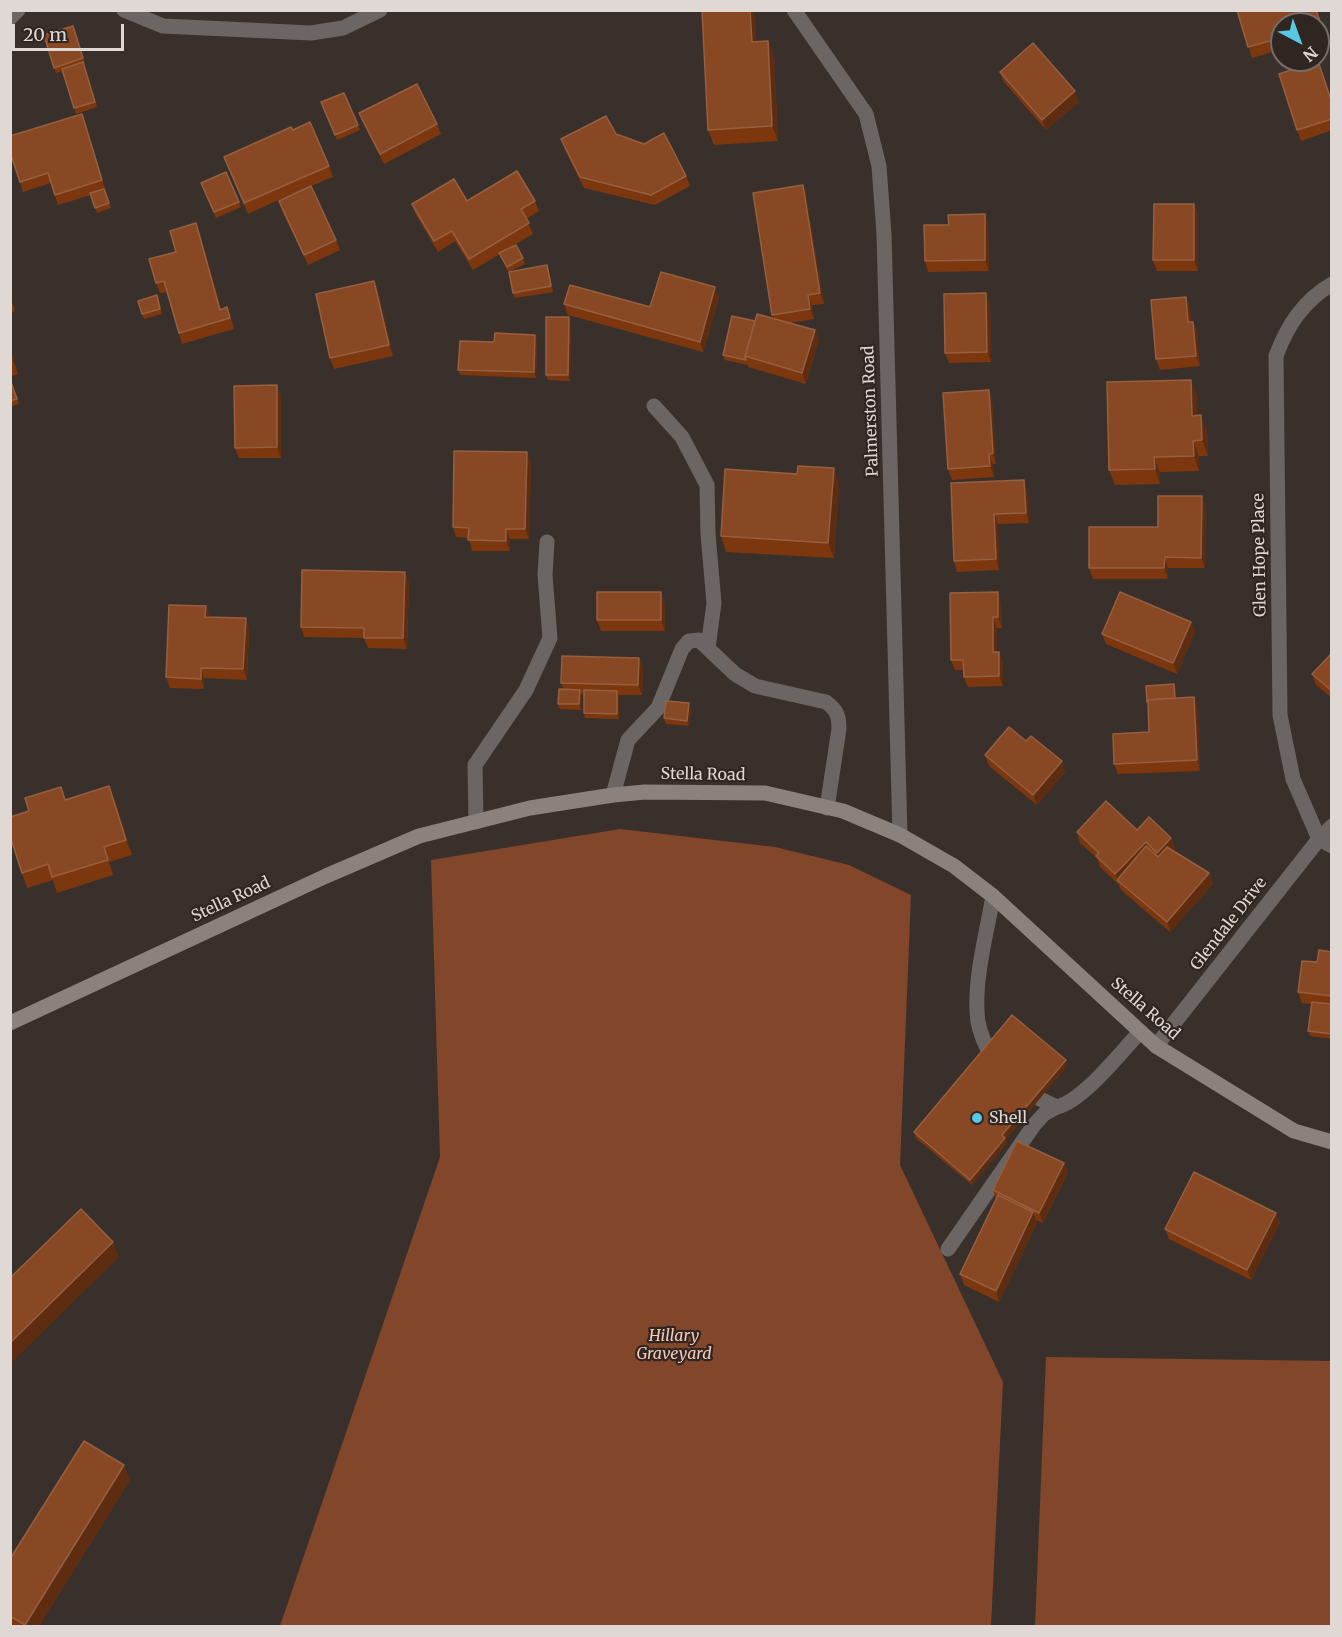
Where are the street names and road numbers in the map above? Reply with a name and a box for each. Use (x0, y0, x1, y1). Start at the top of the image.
street label: Palmerston Road (859, 345, 883, 477)
street label: Glen Hope Place (1249, 493, 1271, 617)
street label: Stella Road (660, 765, 746, 785)
street label: Stella Road (189, 873, 273, 927)
street label: Glendale Drive (1187, 874, 1271, 974)
street label: Stella Road (1107, 974, 1183, 1044)

